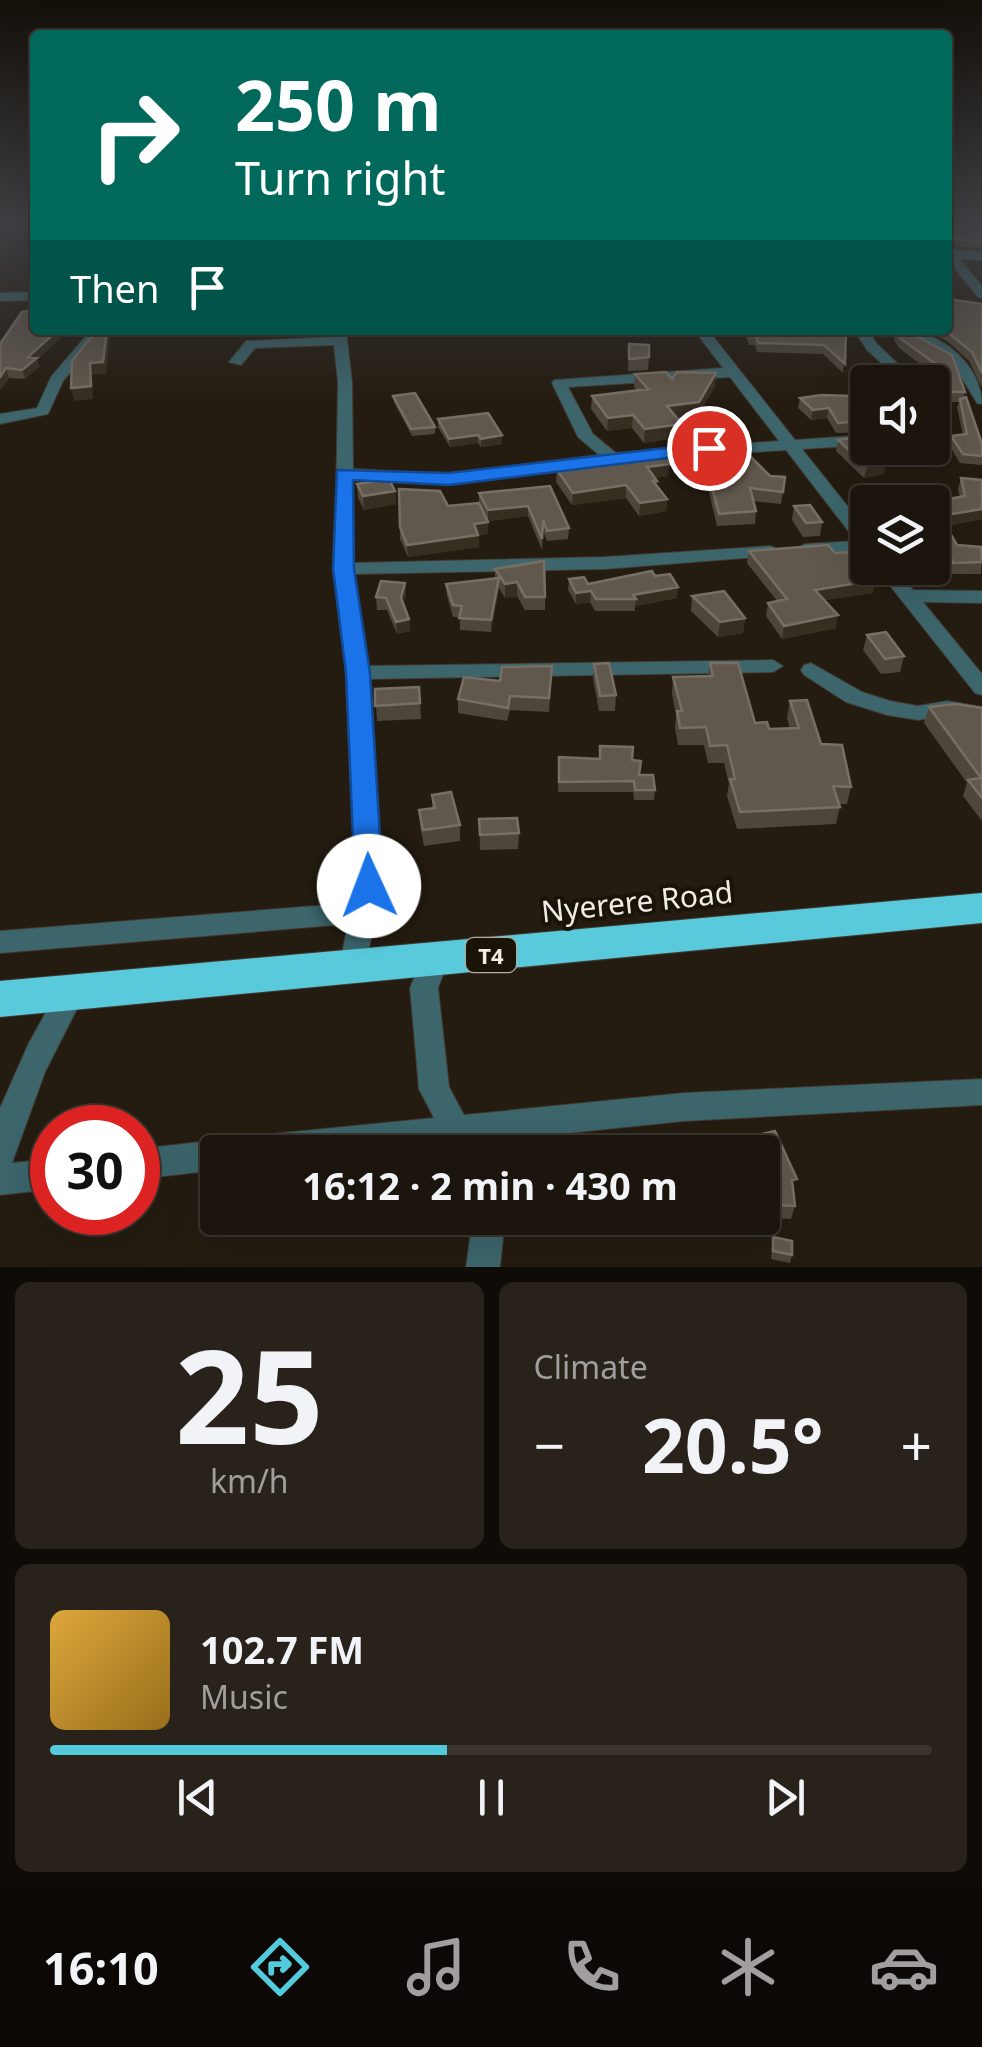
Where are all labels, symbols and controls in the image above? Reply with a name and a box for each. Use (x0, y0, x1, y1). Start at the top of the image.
text: 250 m (235, 56, 442, 152)
icon: right (70, 70, 200, 200)
text: Turn right (235, 147, 446, 208)
icon: arrive (180, 260, 235, 315)
text: Then (70, 262, 160, 314)
map controls (850, 365, 950, 585)
button: sound (850, 365, 950, 465)
pin (667, 406, 752, 491)
icon: arrive (682, 421, 737, 476)
button: layers (850, 485, 950, 585)
position arrow (317, 834, 421, 938)
street label: Nyerere Road (539, 871, 735, 931)
road number: T4 (466, 938, 516, 972)
speed limit sign: 30 (30, 1105, 160, 1235)
text: 16:12 · 2 min · 430 m (302, 1159, 678, 1211)
text: 25 (175, 1305, 324, 1482)
text: Climate (534, 1345, 648, 1388)
text: 20.5° (642, 1393, 824, 1495)
text: − (534, 1407, 565, 1482)
text: + (901, 1407, 932, 1482)
text: km/h (210, 1459, 289, 1502)
text: 102.7 FM (200, 1623, 364, 1675)
text: Music (200, 1675, 288, 1718)
icon: previous (170, 1770, 225, 1825)
icon: pause (464, 1770, 519, 1825)
icon: next (758, 1770, 813, 1825)
icon: directions (245, 1932, 315, 2002)
icon: music (401, 1932, 471, 2002)
icon: phone (557, 1932, 627, 2002)
icon: climate (713, 1932, 783, 2002)
icon: car (869, 1932, 939, 2002)
text: 16:10 (43, 1937, 159, 1998)

